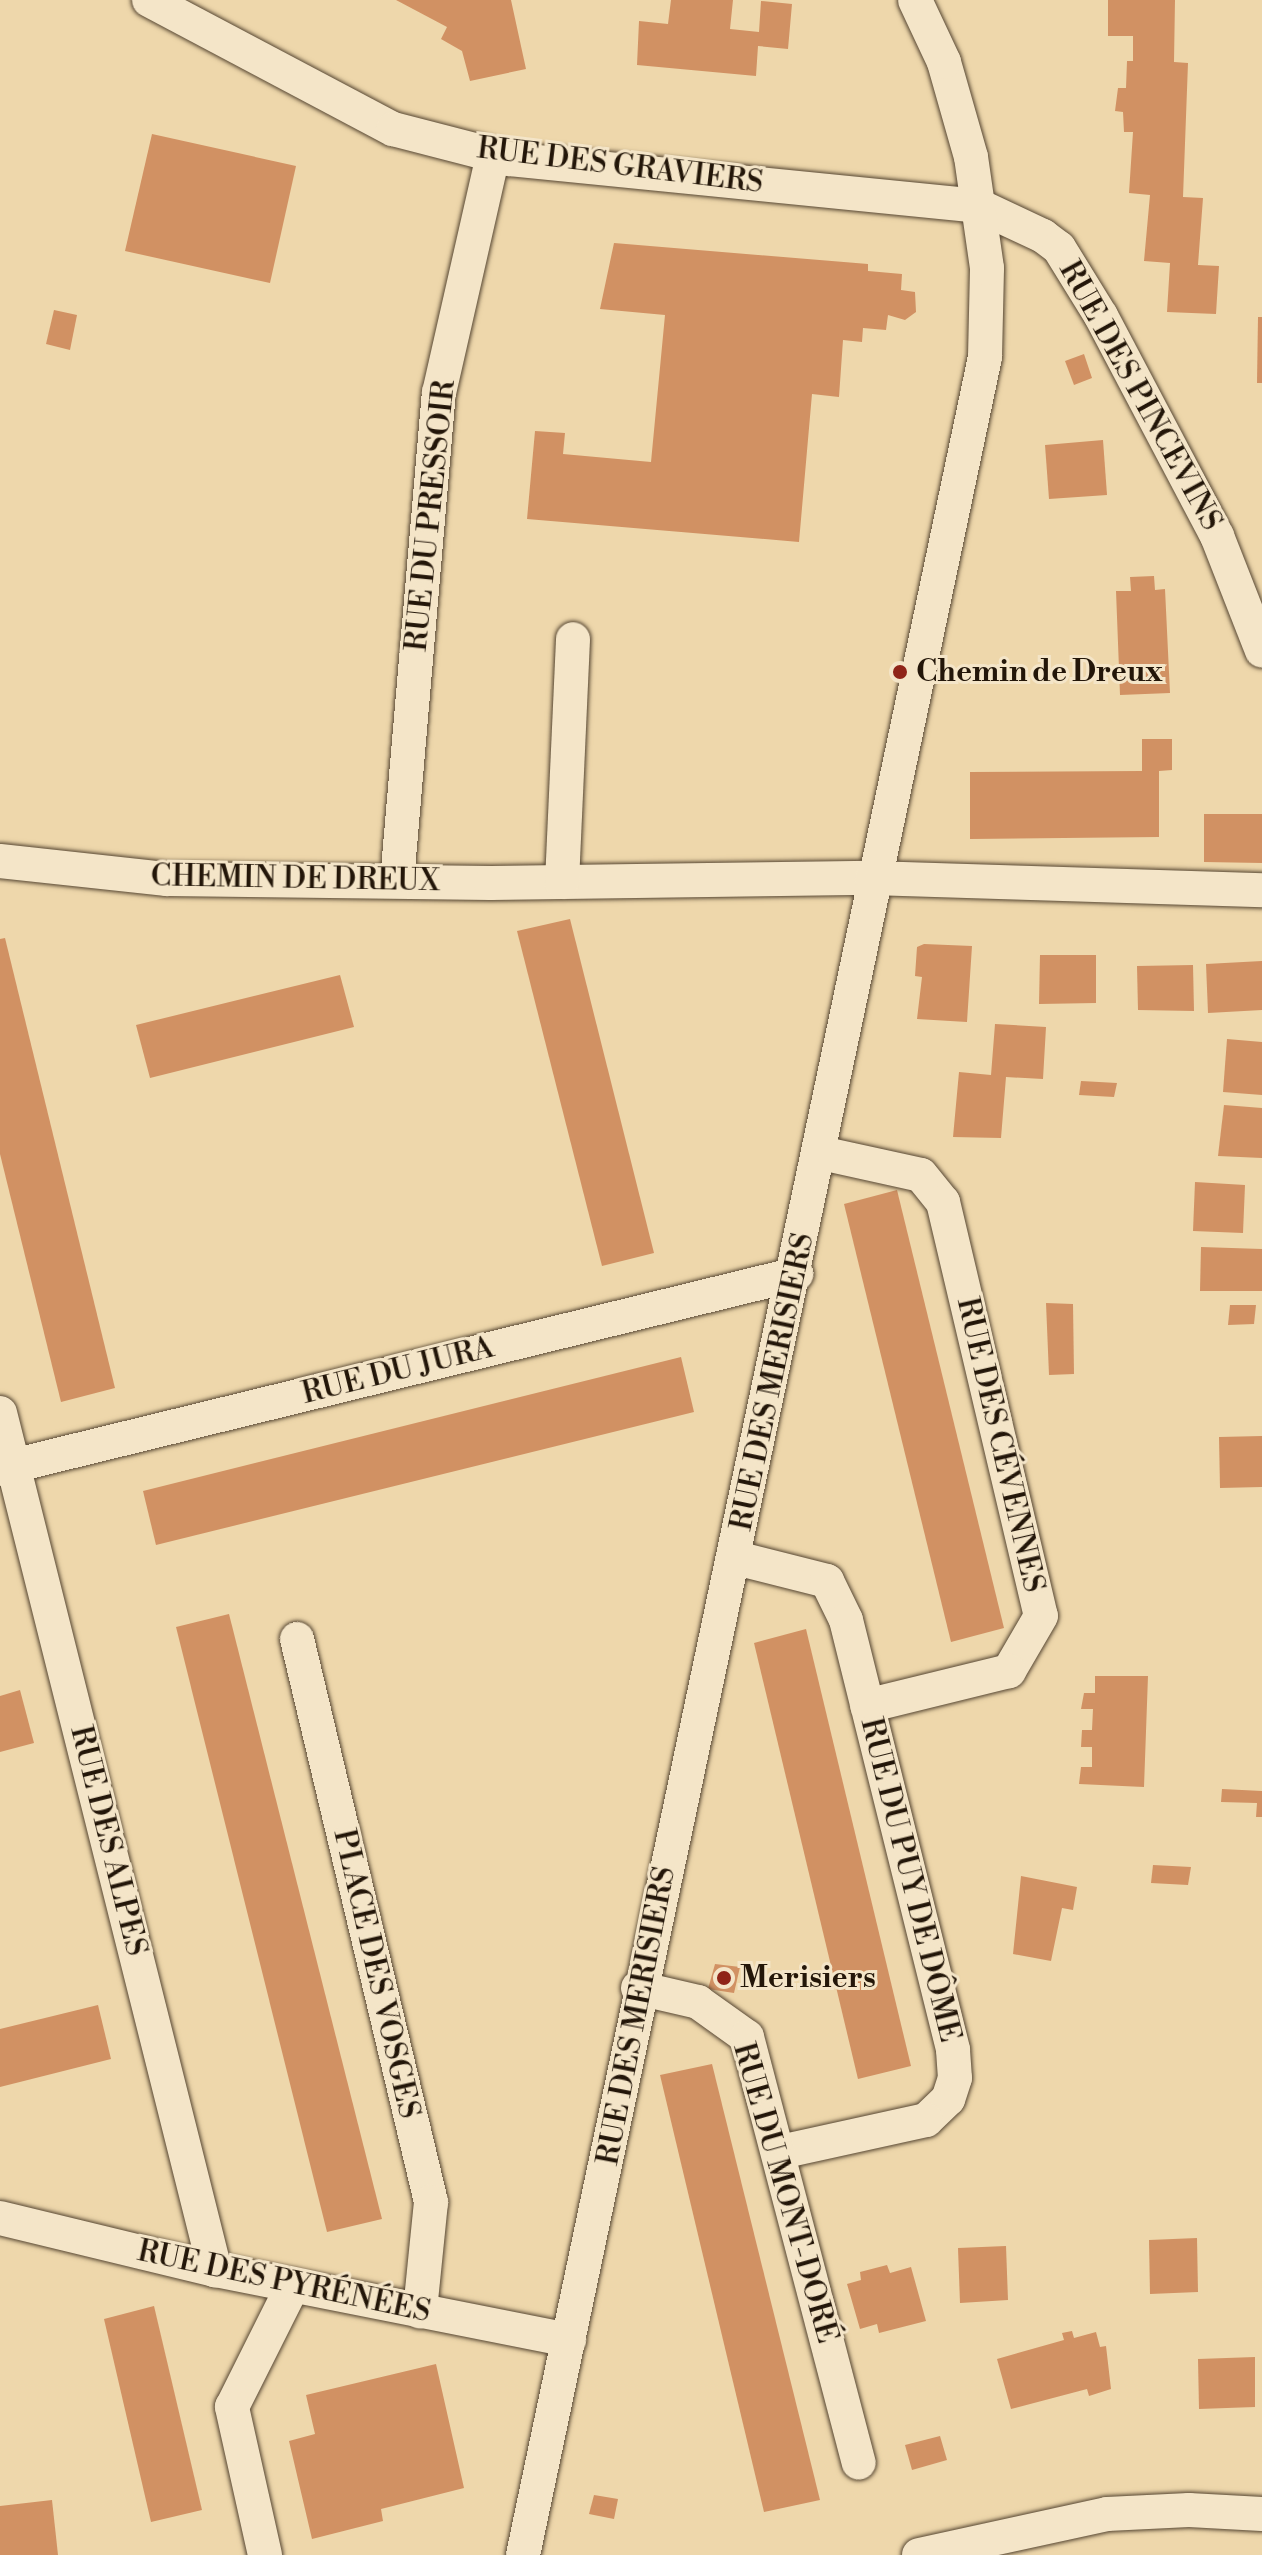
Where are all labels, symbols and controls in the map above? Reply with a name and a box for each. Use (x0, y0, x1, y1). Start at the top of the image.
street label: RUE DES GRAVIERS (475, 131, 765, 201)
street label: RUE DES PINCEVINS (1051, 255, 1229, 537)
street label: RUE DU PRESSOIR (399, 379, 463, 653)
place label: Chemin de Dreux (916, 654, 1163, 690)
marker: Chemin de Dreux (891, 663, 909, 681)
street label: CHEMIN DE DREUX (150, 858, 440, 900)
street label: RUE DES MERISIERS (724, 1230, 822, 1534)
street label: RUE DES CÉVENNES (949, 1294, 1051, 1596)
street label: RUE DU JURA (298, 1330, 498, 1412)
street label: RUE DU PUY DE DÔME (852, 1714, 968, 2046)
street label: RUE DES ALPES (62, 1722, 154, 1960)
street label: PLACE DES VOSGES (325, 1826, 427, 2122)
street label: RUE DES MERISIERS (590, 1864, 684, 2168)
place label: Merisiers (740, 1960, 876, 1996)
marker: Merisiers (715, 1969, 733, 1987)
street label: RUE DU MONT-DORÉ (725, 2039, 845, 2347)
street label: RUE DES PYRÉNÉES (134, 2233, 434, 2331)

